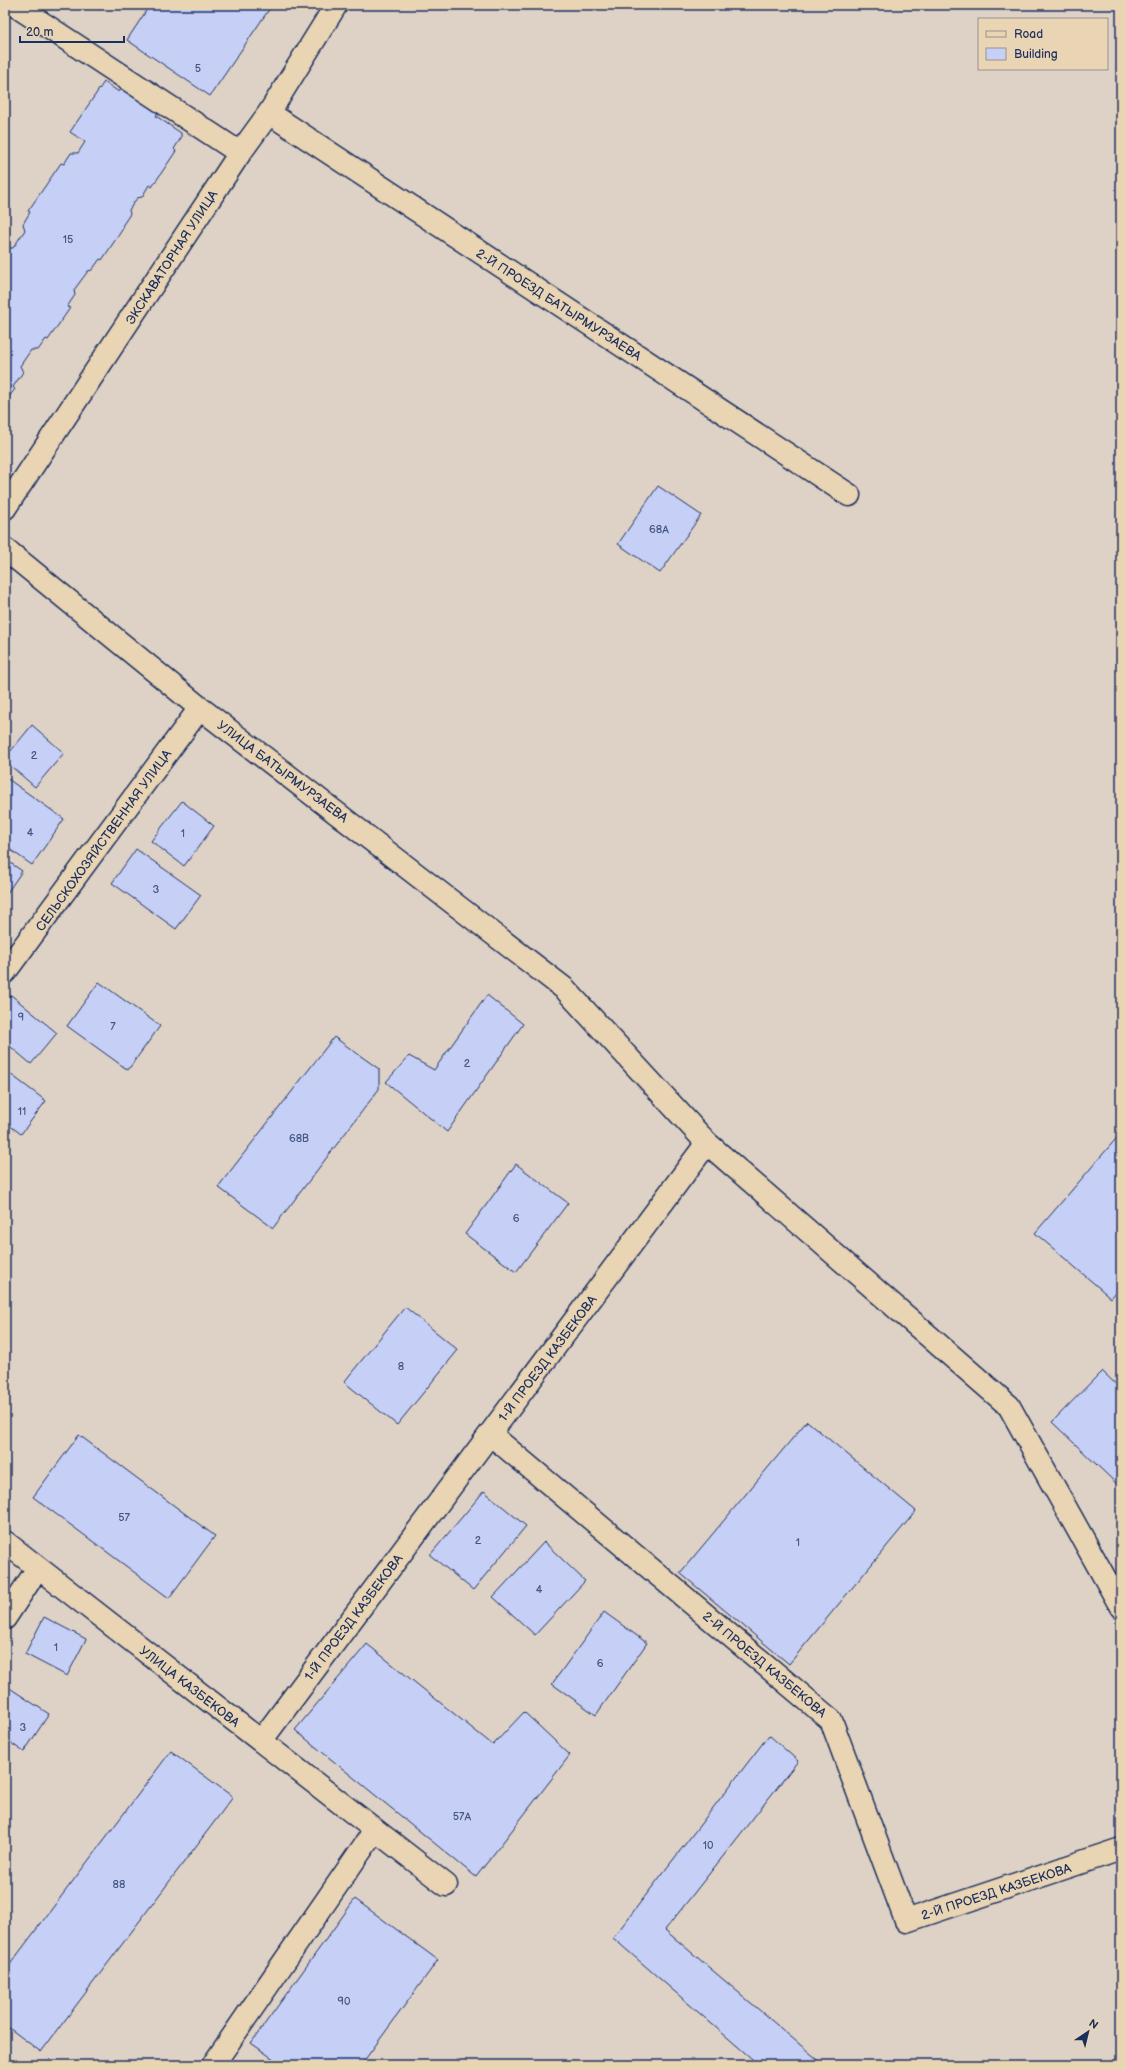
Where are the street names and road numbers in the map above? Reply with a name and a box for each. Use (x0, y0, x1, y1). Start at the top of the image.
street label: ЭКСКАВАТОРНАЯ УЛИЦА (122, 187, 221, 328)
street label: 2-Й ПРОЕЗД БАТЫРМУРЗАЕВА (473, 245, 644, 364)
street label: УЛИЦА БАТЫРМУРЗАЕВА (214, 717, 351, 826)
street label: СЕЛЬСКОХОЗЯЙСТВЕННАЯ УЛИЦА (33, 747, 175, 934)
street label: 1-Й ПРОЕЗД КАЗБЕКОВА (495, 1292, 601, 1425)
street label: 1-Й ПРОЕЗД КАЗБЕКОВА (301, 1551, 407, 1684)
street label: 2-Й ПРОЕЗД КАЗБЕКОВА (699, 1608, 830, 1721)
street label: УЛИЦА КАЗБЕКОВА (136, 1643, 243, 1731)
street label: 2-Й ПРОЕЗД КАЗБЕКОВА (919, 1860, 1073, 1924)

